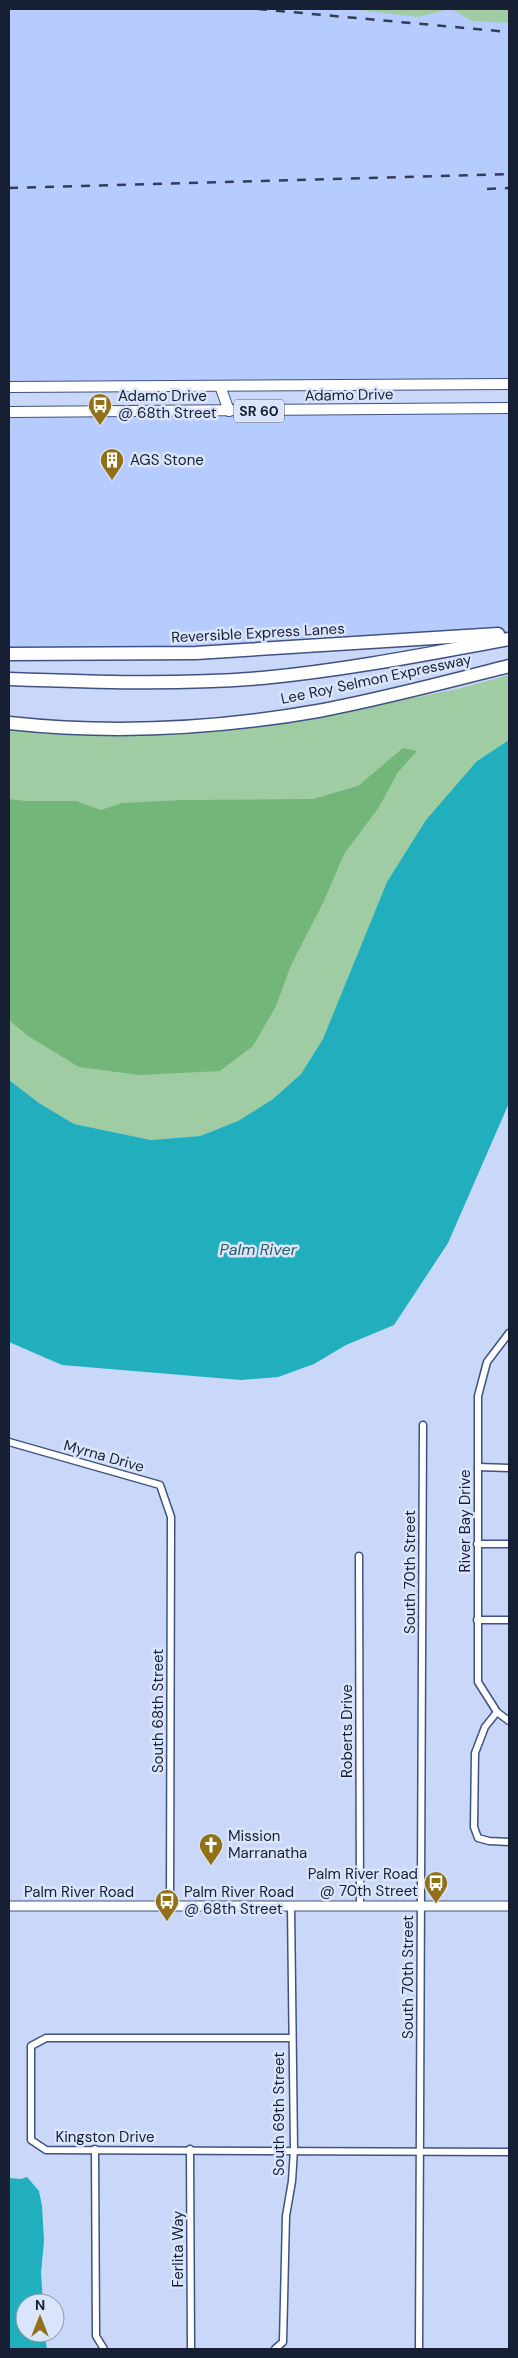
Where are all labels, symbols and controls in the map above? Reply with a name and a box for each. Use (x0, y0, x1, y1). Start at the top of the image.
street label: Adamo Drive (304, 384, 394, 406)
place label: Adamo Drive @ 68th Street (118, 386, 217, 423)
bus stop icon: Adamo Drive @ 68th Street (87, 392, 113, 426)
road number: SR 60 (234, 400, 284, 422)
building icon: AGS Stone (99, 447, 125, 481)
place label: AGS Stone (130, 450, 204, 470)
street label: Reversible Express Lanes (171, 618, 345, 648)
street label: Lee Roy Selmon Expressway (279, 649, 474, 709)
water label: Palm River (219, 1239, 298, 1260)
street label: Myrna Drive (61, 1435, 147, 1477)
street label: River Bay Drive (455, 1470, 475, 1572)
street label: South 70th Street (400, 1510, 420, 1634)
street label: South 68th Street (148, 1649, 168, 1773)
street label: Roberts Drive (337, 1684, 357, 1778)
place label: Mission Marranatha (228, 1826, 307, 1863)
church icon: Mission Marranatha (198, 1832, 224, 1866)
place label: Palm River Road @ 70th Street (308, 1864, 418, 1901)
bus stop icon: Palm River Road @ 70th Street (423, 1870, 449, 1904)
street label: Palm River Road (24, 1882, 134, 1902)
place label: Palm River Road @ 68th Street (184, 1882, 294, 1919)
bus stop icon: Palm River Road @ 68th Street (154, 1888, 180, 1922)
street label: South 70th Street (398, 1915, 418, 2039)
street label: South 69th Street (269, 2052, 289, 2176)
street label: Kingston Drive (55, 2127, 155, 2147)
street label: Ferlita Way (168, 2210, 188, 2287)
north arrow (15, 2293, 65, 2343)
text: N (35, 2296, 45, 2314)

